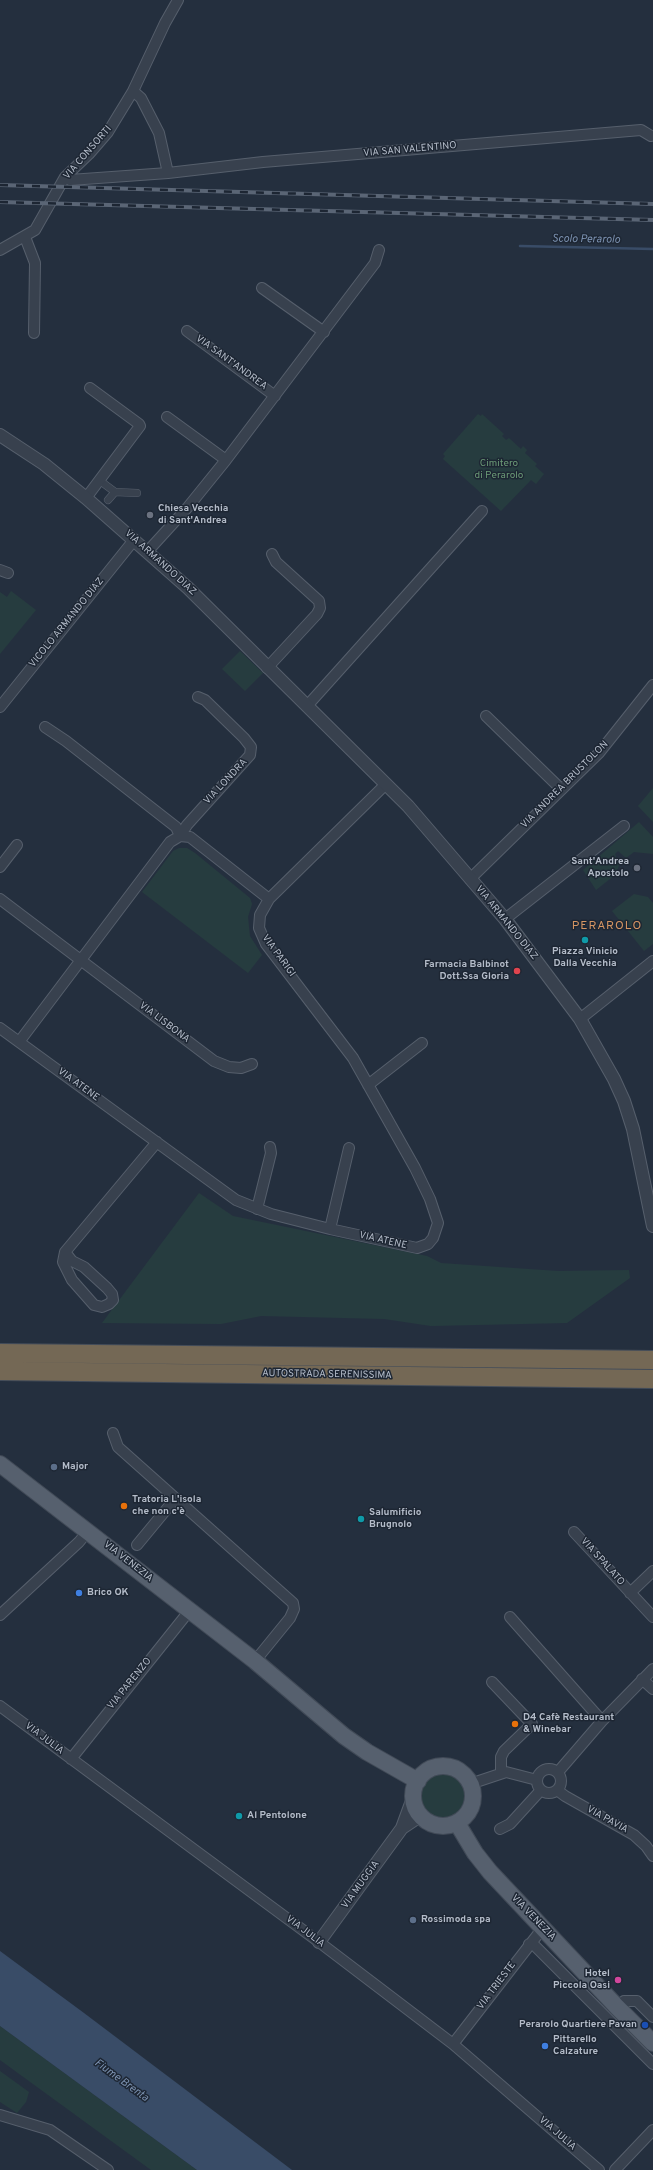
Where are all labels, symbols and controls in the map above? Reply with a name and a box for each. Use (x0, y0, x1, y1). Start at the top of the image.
street label: VIA CONSORTI (61, 124, 115, 182)
street label: VIA SAN VALENTINO (363, 140, 457, 160)
water label: Scolo Perarolo (552, 233, 620, 247)
street label: VIA SANT'ANDREA (193, 333, 269, 393)
park label: Cimitero di Perarolo (475, 458, 523, 482)
place label: Chiesa Vecchia di Sant'Andrea (158, 503, 228, 526)
marker: Chiesa Vecchia di Sant'Andrea (145, 510, 155, 520)
street label: VIA ARMANDO DIAZ (122, 528, 198, 598)
street label: VICOLO ARMANDO DIAZ (27, 576, 107, 670)
street label: VIA ANDREA BRUSTOLON (519, 739, 611, 831)
street label: VIA LONDRA (202, 757, 250, 807)
place label: Sant'Andrea Apostolo (571, 856, 629, 880)
marker: Sant'Andrea Apostolo (632, 863, 642, 873)
street label: VIA ARMANDO DIAZ (472, 883, 540, 963)
district label: PERAROLO (572, 920, 642, 934)
street label: VIA PARIGI (259, 933, 297, 979)
marker: Piazza Vinicio Dalla Vecchia (580, 935, 590, 945)
place label: Piazza Vinicio Dalla Vecchia (552, 946, 618, 970)
place label: Farmacia Balbinot Dott.Ssa Gloria (424, 959, 509, 982)
marker: Farmacia Balbinot Dott.Ssa Gloria (512, 966, 522, 976)
street label: VIA LISBONA (136, 1000, 192, 1046)
street label: VIA ATENE (55, 1066, 101, 1104)
street label: VIA ATENE (358, 1230, 408, 1252)
street label: AUTOSTRADA SERENISSIMA (262, 1368, 392, 1382)
place label: Major (62, 1461, 88, 1473)
marker: Major (49, 1462, 59, 1472)
place label: Tratoria L'isola che non c'è (132, 1494, 201, 1518)
marker: Tratoria L'isola che non c'è (119, 1501, 129, 1511)
place label: Salumificio Brugnolo (369, 1507, 421, 1530)
marker: Salumificio Brugnolo (356, 1514, 366, 1524)
street label: VIA SPALATO (577, 1536, 627, 1588)
street label: VIA VENEZIA (101, 1539, 155, 1585)
place label: Brico OK (87, 1587, 129, 1599)
marker: Brico OK (74, 1588, 84, 1598)
street label: VIA PARENZO (105, 1656, 155, 1712)
place label: D4 Cafè Restaurant & Winebar (523, 1712, 614, 1736)
marker: D4 Cafè Restaurant & Winebar (510, 1719, 520, 1729)
street label: VIA JULIA (22, 1720, 66, 1758)
street label: VIA PAVIA (584, 1804, 630, 1836)
place label: Al Pentolone (247, 1810, 307, 1822)
marker: Al Pentolone (234, 1811, 244, 1821)
street label: VIA MUGGIA (340, 1859, 382, 1911)
street label: VIA VENEZIA (508, 1892, 558, 1944)
street label: VIA JULIA (283, 1913, 327, 1951)
place label: Rossimoda spa (421, 1914, 491, 1926)
marker: Rossimoda spa (408, 1915, 418, 1925)
street label: VIA TRIESTE (475, 1960, 519, 2012)
place label: Hotel Piccola Oasi (553, 1968, 610, 1992)
marker: Hotel Piccola Oasi (613, 1975, 623, 1985)
place label: Perarolo Quartiere Pavan (519, 2019, 637, 2031)
marker: Perarolo Quartiere Pavan (640, 2020, 650, 2030)
place label: Pittarello Calzature (553, 2034, 598, 2058)
marker: Pittarello Calzature (540, 2041, 550, 2051)
water label: Fiume Brenta (91, 2057, 151, 2105)
street label: VIA JULIA (536, 2115, 578, 2153)

